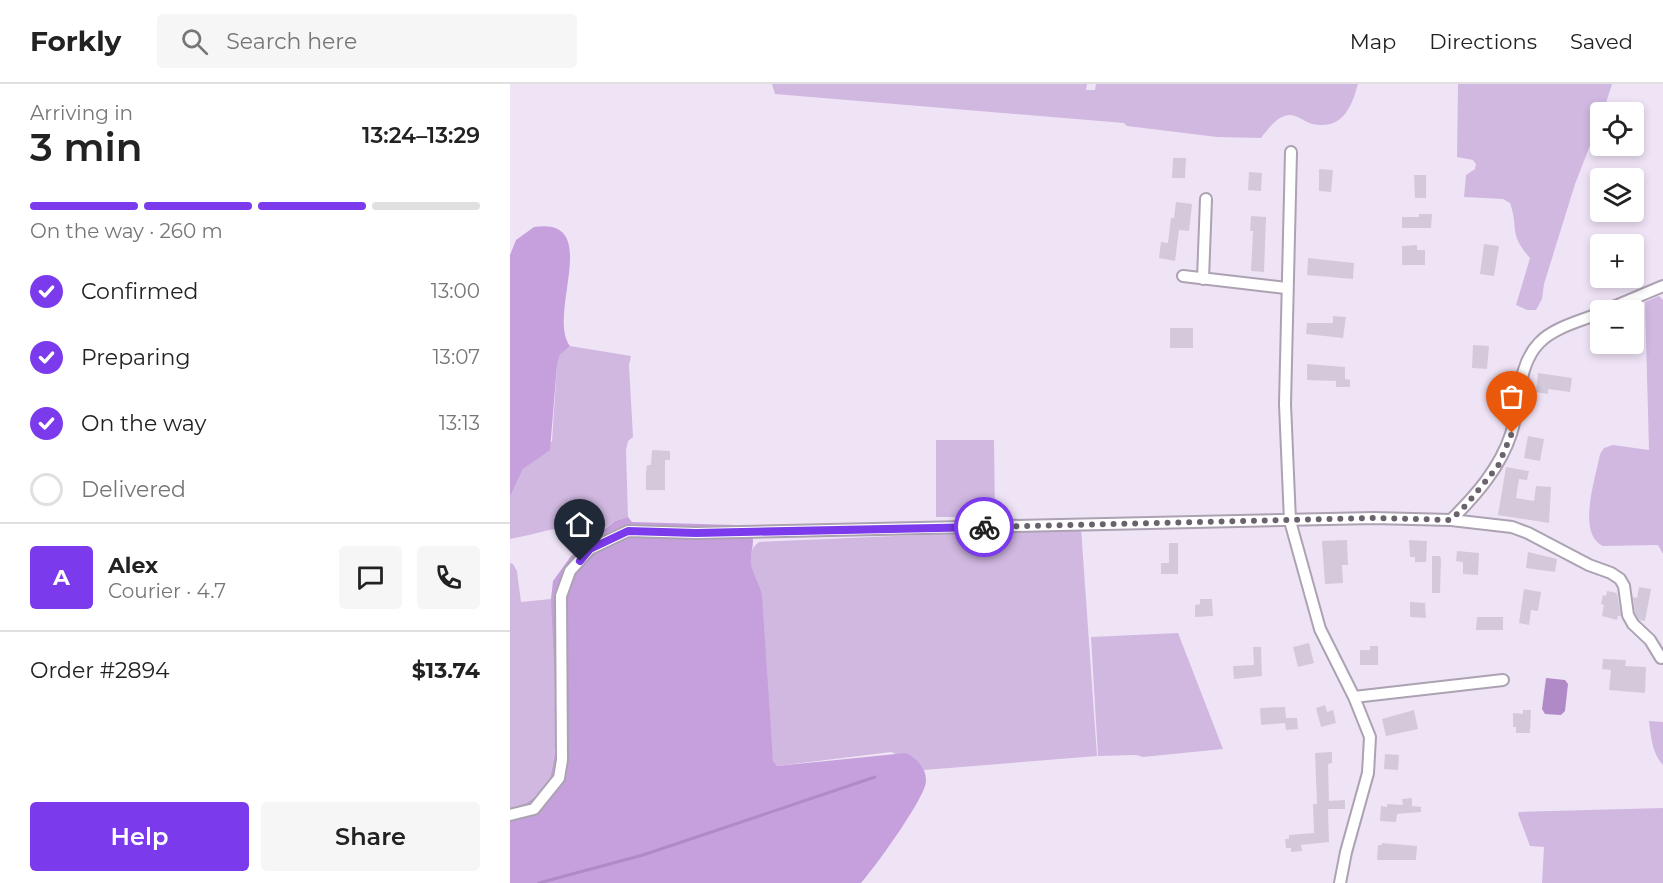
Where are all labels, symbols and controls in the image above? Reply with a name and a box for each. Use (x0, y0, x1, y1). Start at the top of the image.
search box (157, 14, 577, 68)
text: Forkly (30, 24, 121, 58)
icon: search (178, 25, 211, 58)
text: Search here (226, 28, 357, 55)
text: Map (1350, 29, 1396, 54)
text: Directions (1429, 29, 1537, 54)
text: Saved (1570, 29, 1633, 54)
text: Arriving in (30, 101, 133, 125)
map controls (1590, 102, 1644, 354)
button: locate (1590, 102, 1644, 156)
text: 13:24–13:29 (362, 122, 480, 149)
text: 3 min (30, 123, 143, 171)
button: layers (1590, 168, 1644, 222)
text: On the way · 260 m (30, 219, 223, 243)
button: + (1590, 234, 1644, 288)
icon: check (30, 275, 63, 308)
text: Confirmed (81, 278, 198, 305)
text: 13:00 (431, 279, 480, 303)
button: − (1590, 300, 1644, 354)
icon: check (30, 341, 63, 374)
text: Preparing (81, 344, 190, 371)
text: 13:07 (432, 345, 480, 369)
pin (1486, 371, 1537, 433)
icon: bag (1495, 380, 1528, 413)
icon: check (30, 407, 63, 440)
text: On the way (81, 410, 206, 437)
text: 13:13 (439, 411, 480, 435)
text: Delivered (81, 476, 186, 503)
courier (954, 497, 1014, 557)
pin (554, 499, 605, 561)
icon: home (563, 508, 596, 541)
icon: bike (968, 511, 1001, 544)
button: chat (339, 546, 402, 609)
button: phone (417, 546, 480, 609)
text: Alex (108, 552, 158, 579)
text: A (53, 564, 70, 591)
text: Courier · 4.7 (108, 579, 226, 603)
text: Order #2894 (30, 657, 170, 684)
text: $13.74 (412, 657, 480, 684)
button: Help (30, 802, 249, 871)
button: Share (261, 802, 480, 871)

